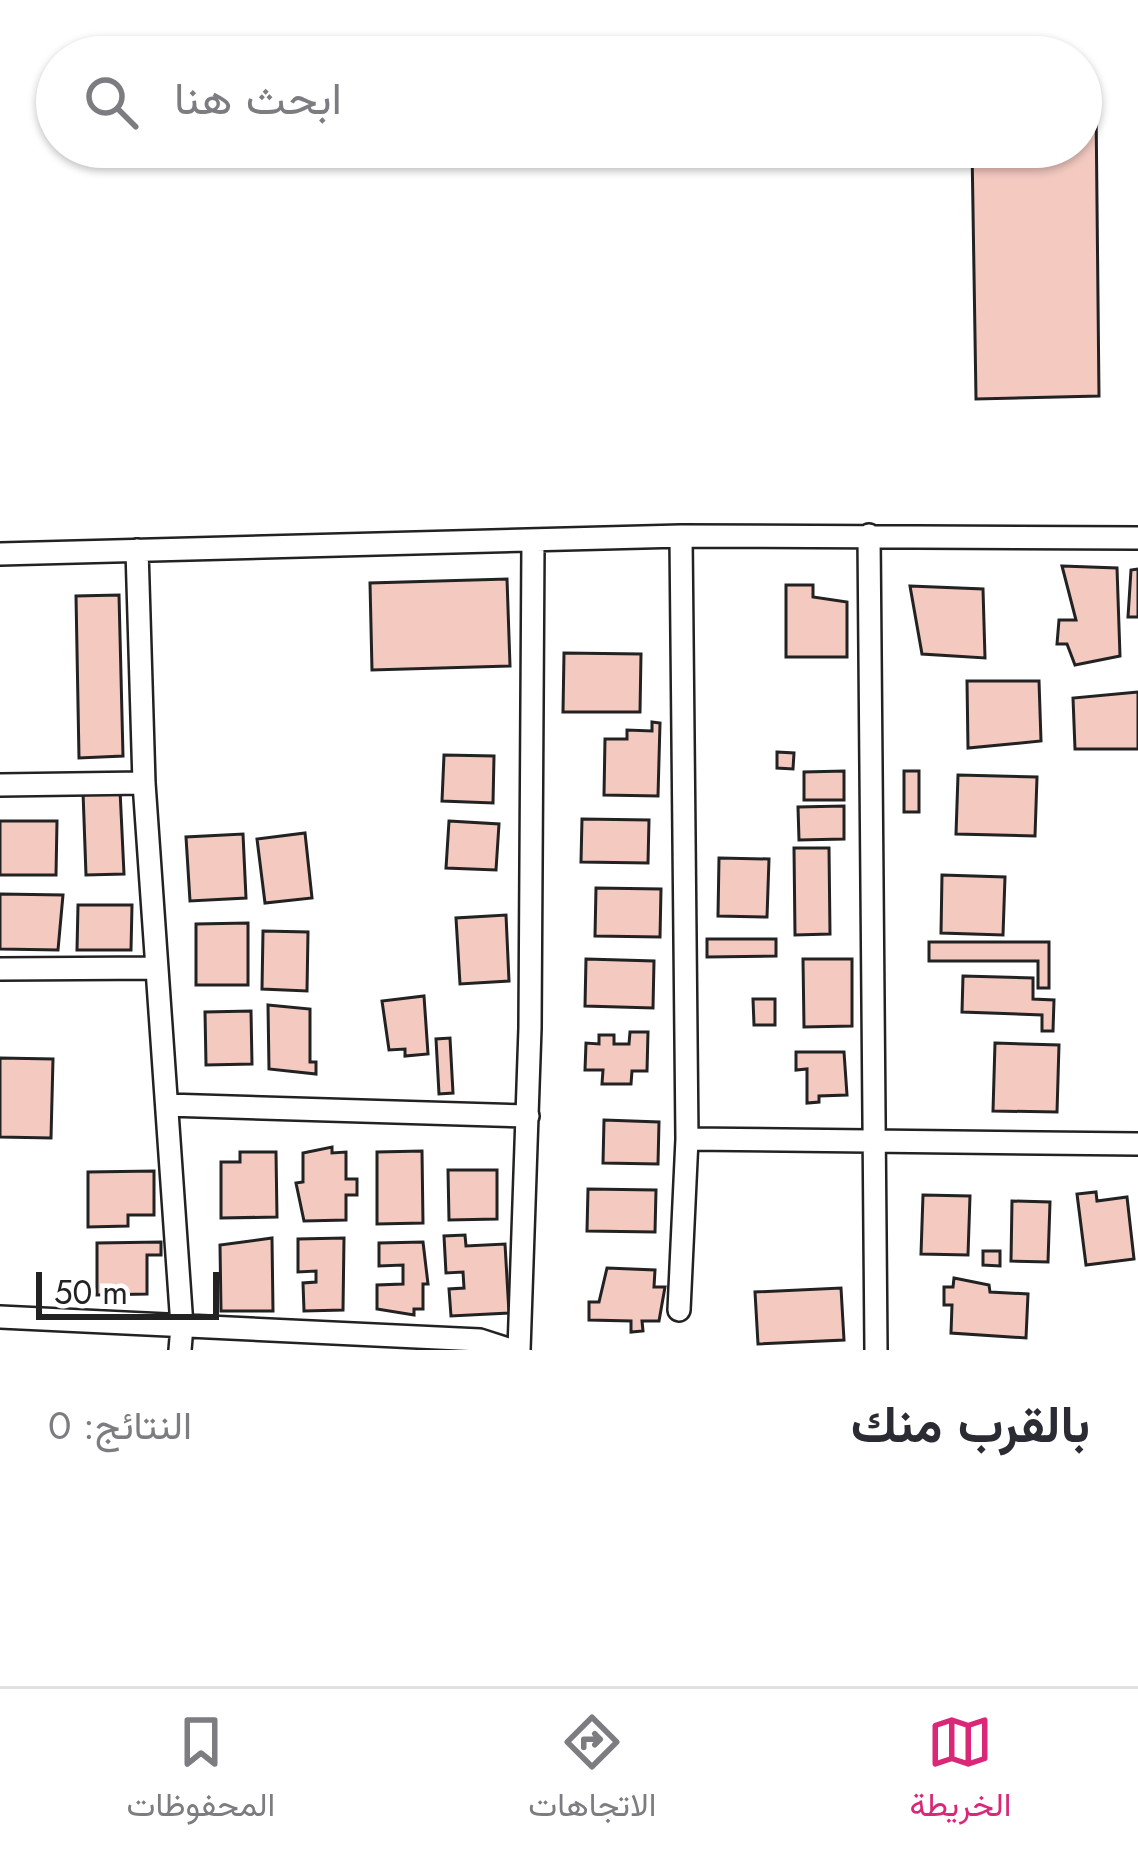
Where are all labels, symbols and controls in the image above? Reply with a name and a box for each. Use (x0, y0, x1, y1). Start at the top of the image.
search box (36, 36, 1102, 168)
text: ابحث هنا (174, 66, 342, 131)
icon: search (78, 69, 144, 135)
scale bar (36, 1266, 219, 1319)
text: 50 m (54, 1269, 128, 1316)
text: بالقرب منك (851, 1387, 1090, 1461)
text: النتائج: 0 (48, 1397, 192, 1454)
tab: المحفوظات (127, 1709, 275, 1834)
tab: الاتجاهات (528, 1709, 656, 1834)
tab: الخريطة (909, 1709, 1011, 1834)

